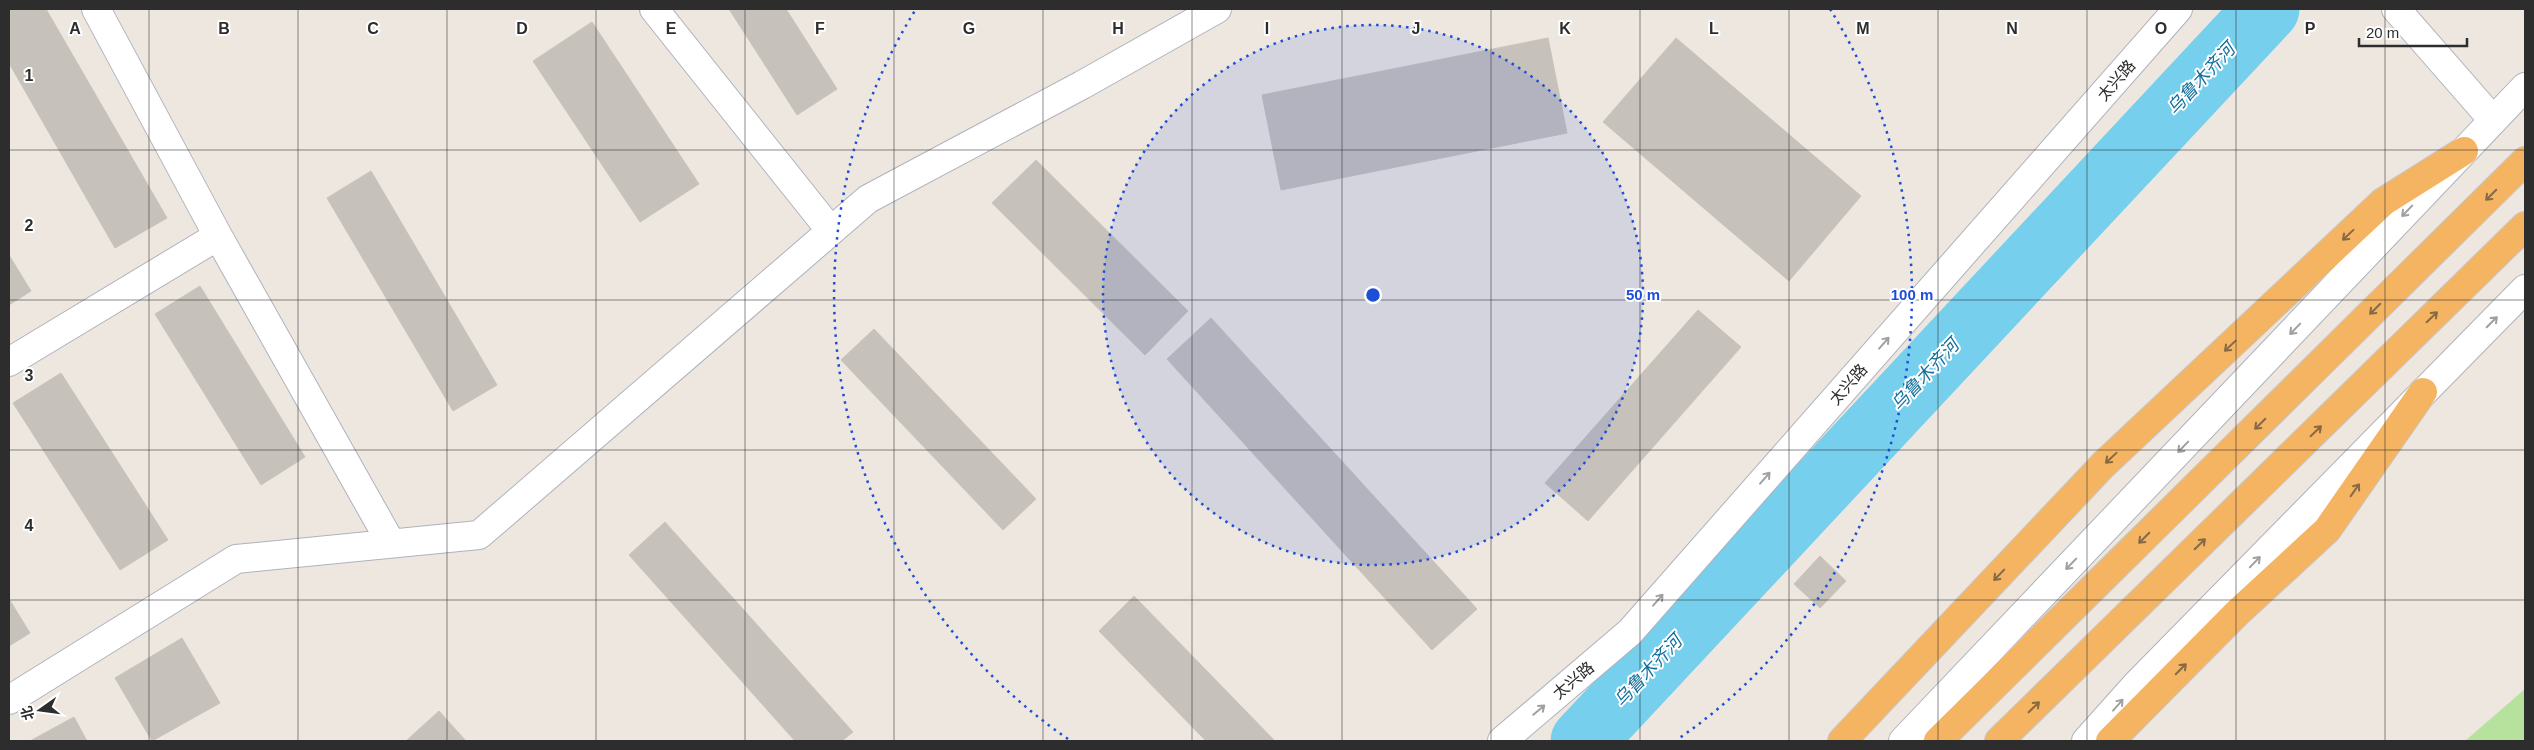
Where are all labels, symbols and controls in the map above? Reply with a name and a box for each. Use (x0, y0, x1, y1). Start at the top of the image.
scale bar (2359, 15, 2466, 47)
text: A (69, 20, 81, 37)
text: B (218, 20, 230, 37)
text: C (367, 20, 379, 37)
text: D (516, 20, 528, 37)
text: E (666, 20, 677, 37)
text: F (815, 20, 825, 37)
text: G (963, 20, 975, 37)
text: H (1112, 20, 1124, 37)
text: I (1265, 20, 1269, 37)
text: J (1412, 20, 1420, 37)
text: K (1559, 20, 1571, 37)
text: L (1709, 20, 1719, 37)
text: M (1856, 20, 1870, 37)
text: N (2006, 20, 2018, 37)
text: O (2155, 20, 2167, 37)
text: P (2305, 20, 2316, 37)
text: 20 m (2366, 24, 2399, 41)
water label: 乌鲁木齐河 (2163, 37, 2241, 119)
street label: 太兴路 (2094, 57, 2139, 104)
text: 1 (25, 67, 34, 84)
one-way arrow (2484, 189, 2497, 201)
one-way arrow (2401, 205, 2413, 217)
text: 2 (25, 217, 34, 234)
one-way arrow (2342, 229, 2354, 241)
centre of rings (1364, 286, 1382, 304)
text: 50 m (1626, 286, 1660, 303)
text: 100 m (1891, 286, 1933, 303)
one-way arrow (2369, 303, 2381, 316)
one-way arrow (2426, 311, 2439, 323)
one-way arrow (2486, 316, 2498, 328)
one-way arrow (2289, 323, 2301, 335)
water label: 乌鲁木齐河 (1887, 333, 1965, 415)
one-way arrow (1879, 336, 1890, 349)
one-way arrow (2223, 340, 2236, 352)
street label: 太兴路 (1826, 361, 1871, 408)
text: 3 (25, 367, 34, 384)
one-way arrow (2254, 417, 2266, 429)
one-way arrow (2310, 425, 2322, 437)
one-way arrow (2177, 440, 2189, 453)
one-way arrow (2105, 452, 2118, 464)
one-way arrow (1760, 472, 1771, 485)
one-way arrow (2350, 483, 2360, 497)
text: 4 (25, 517, 34, 534)
one-way arrow (2138, 532, 2150, 544)
one-way arrow (2194, 538, 2206, 551)
one-way arrow (2249, 556, 2261, 569)
one-way arrow (2065, 558, 2077, 571)
one-way arrow (1993, 568, 2005, 581)
one-way arrow (1652, 594, 1663, 607)
water label: 乌鲁木齐河 (1610, 629, 1688, 711)
street label: 太兴路 (1549, 658, 1597, 702)
one-way arrow (2175, 663, 2187, 675)
north arrow (15, 685, 65, 735)
one-way arrow (2112, 698, 2124, 711)
one-way arrow (2028, 701, 2040, 713)
text: 北 (18, 704, 37, 722)
one-way arrow (1532, 704, 1545, 715)

